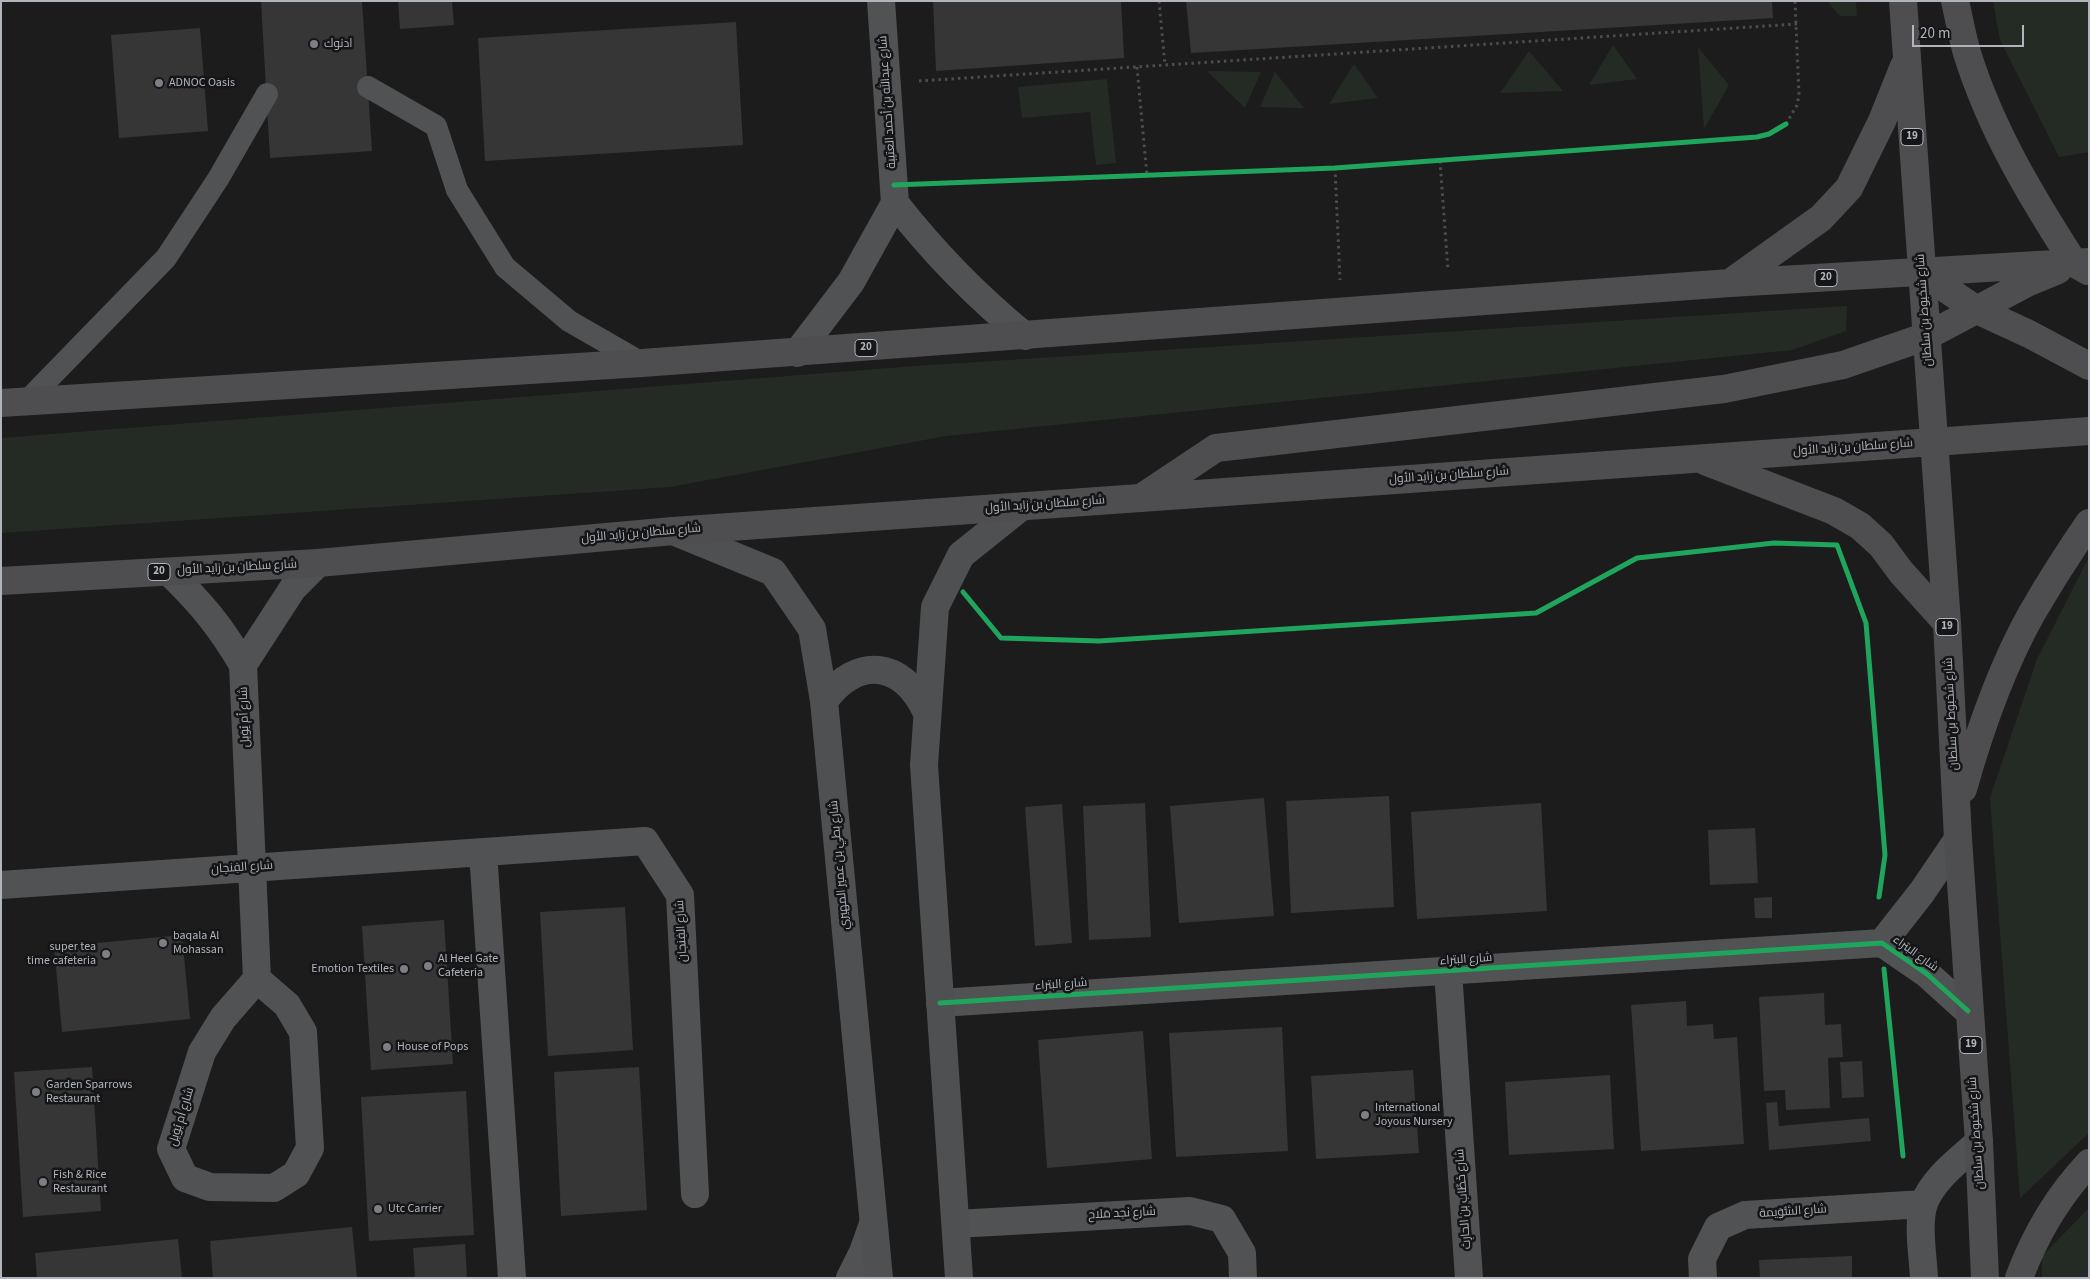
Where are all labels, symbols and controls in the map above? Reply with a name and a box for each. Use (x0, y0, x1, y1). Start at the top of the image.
scale bar (1915, 15, 2028, 47)
text: 20 m (1920, 23, 1950, 44)
street label: شارع عبدالله بن أحمد العتيبة (876, 35, 900, 169)
place label: ادنوك (324, 37, 353, 51)
marker: ادنوك (308, 38, 320, 50)
place label: ADNOC Oasis (169, 76, 235, 90)
marker: ADNOC Oasis (153, 77, 165, 89)
road number: 19 (1901, 128, 1923, 146)
street label: شارع شخبوط بن سلطان (1914, 253, 1936, 367)
road number: 20 (1815, 270, 1837, 286)
road number: 20 (855, 339, 877, 356)
street label: شارع سلطان بن زايد الأول (1793, 437, 1913, 459)
street label: شارع سلطان بن زايد الأول (1389, 465, 1509, 487)
street label: شارع سلطان بن زايد الأول (985, 494, 1105, 516)
street label: شارع سلطان بن زايد الأول (581, 522, 701, 546)
street label: شارع سلطان بن زايد الأول (177, 558, 297, 578)
road number: 20 (148, 564, 170, 580)
road number: 19 (1936, 618, 1958, 636)
street label: شارع شخبوط بن سلطان (1942, 657, 1962, 771)
street label: شارع أم يُوَيل (237, 687, 253, 747)
street label: شارع بطي بن عمير المهيري (827, 800, 853, 930)
street label: شارع الفِنجان (211, 859, 273, 877)
street label: شارع الفِنجان (673, 900, 691, 962)
place label: baqala Al Mohassan (173, 929, 223, 957)
street label: شارع البتراء (1889, 933, 1941, 975)
marker: baqala Al Mohassan (157, 937, 169, 949)
place label: super tea time cafeteria (27, 940, 96, 968)
marker: super tea time cafeteria (100, 948, 112, 960)
street label: شارع البتراء (1439, 951, 1493, 969)
place label: Al Heel Gate Cafeteria (438, 952, 498, 980)
marker: Al Heel Gate Cafeteria (422, 960, 434, 972)
place label: Emotion Textiles (311, 962, 394, 976)
marker: Emotion Textiles (398, 963, 410, 975)
street label: شارع البتراء (1034, 976, 1088, 994)
road number: 19 (1960, 1036, 1982, 1054)
place label: House of Pops (397, 1040, 468, 1054)
marker: House of Pops (381, 1041, 393, 1053)
street label: شارع شخبوط بن سلطان (1966, 1076, 1988, 1190)
place label: Garden Sparrows Restaurant (46, 1078, 132, 1106)
marker: Garden Sparrows Restaurant (30, 1086, 42, 1098)
street label: شارع أم يُوَيل (166, 1086, 198, 1148)
place label: International Joyous Nursery (1375, 1101, 1453, 1129)
marker: International Joyous Nursery (1359, 1109, 1371, 1121)
street label: شارع خَطَّاب بن الحارِث (1453, 1148, 1475, 1250)
place label: Fish & Rice Restaurant (53, 1168, 107, 1196)
marker: Fish & Rice Restaurant (37, 1176, 49, 1188)
place label: Utc Carrier (388, 1202, 442, 1216)
street label: شارع الشُّوَيمة (1759, 1202, 1827, 1222)
marker: Utc Carrier (372, 1203, 384, 1215)
street label: شارع نَجد مَلاح (1088, 1205, 1156, 1223)

